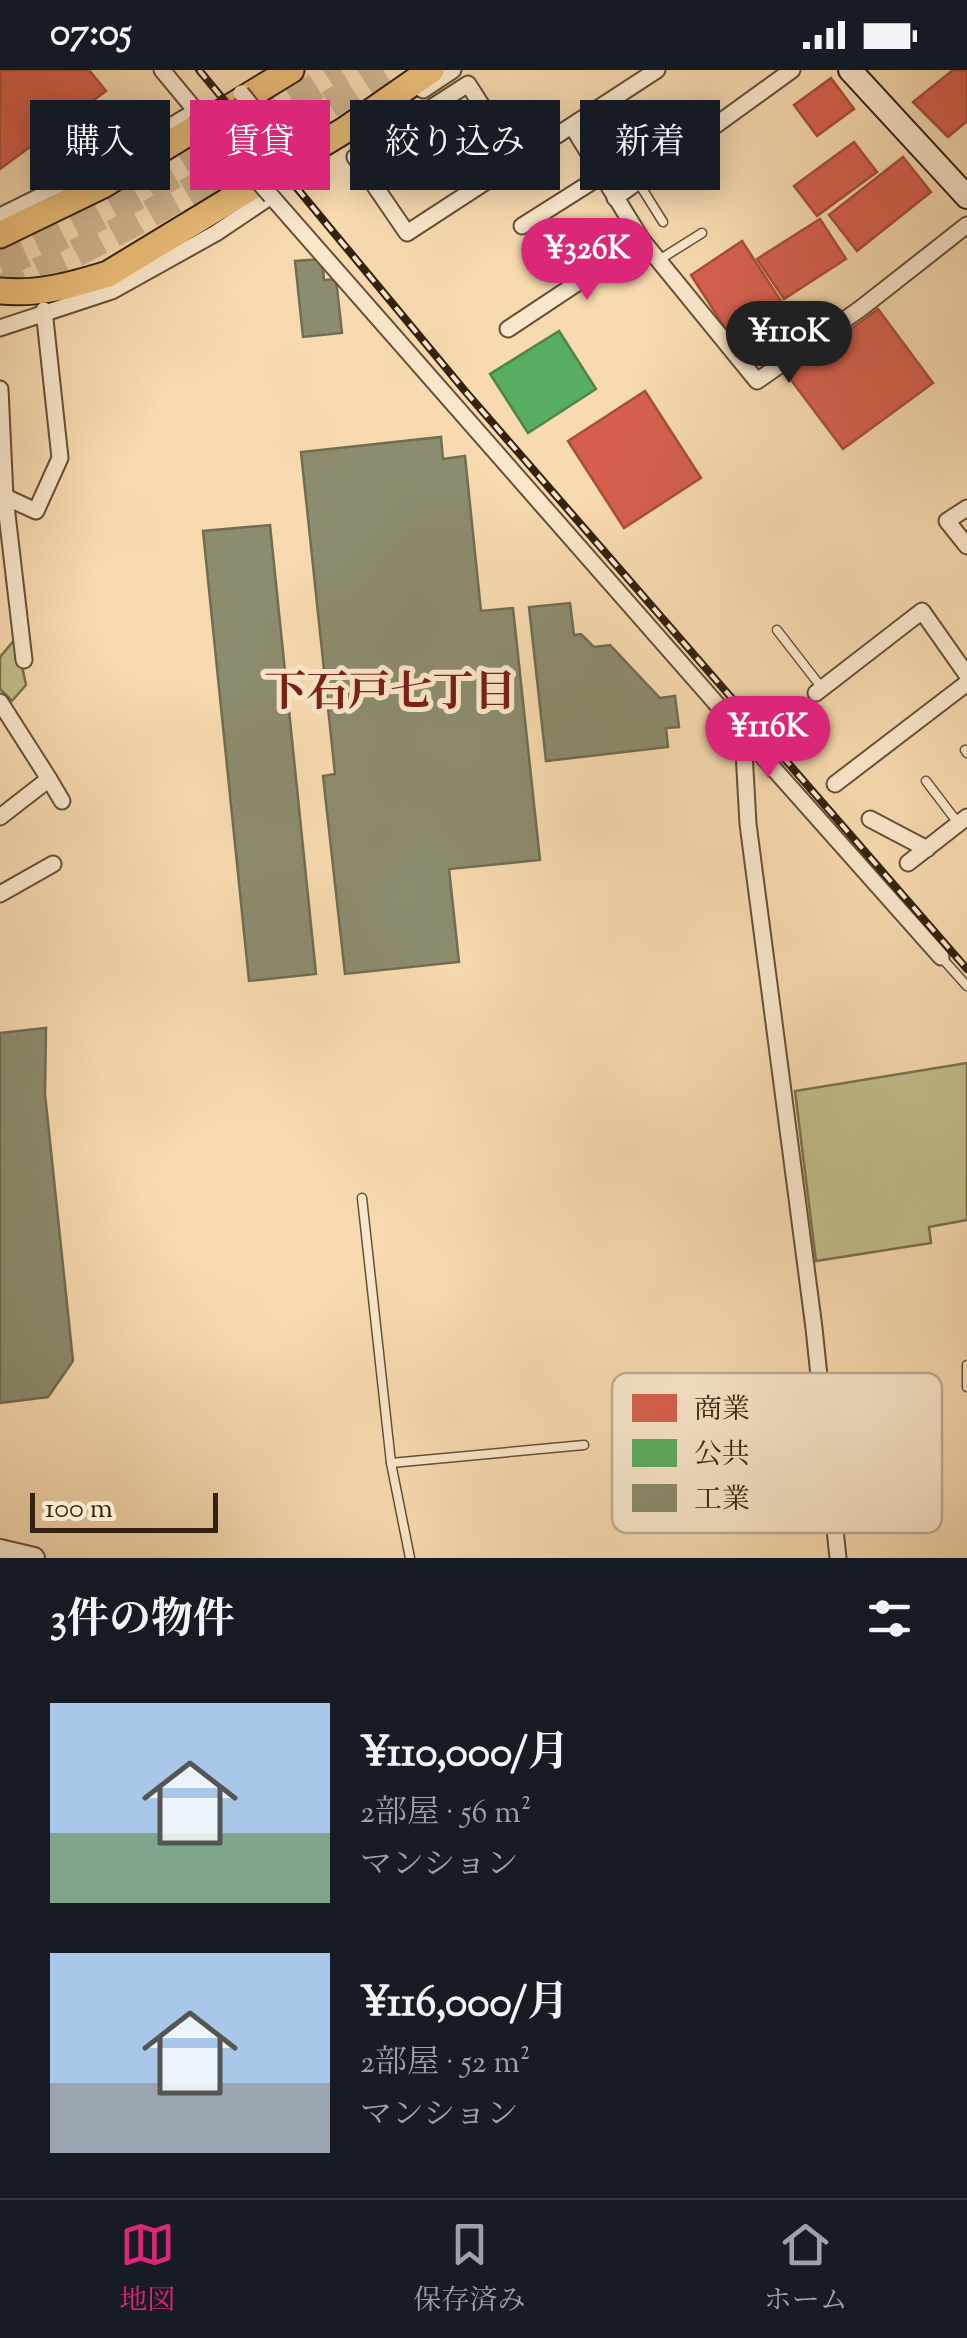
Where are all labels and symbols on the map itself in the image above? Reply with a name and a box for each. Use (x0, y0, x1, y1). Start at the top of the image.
pin: ¥326K (517, 218, 657, 303)
pin: ¥110K (719, 301, 859, 386)
district label: 下石戸七丁目 (264, 665, 516, 725)
pin: ¥116K (698, 696, 838, 781)
legend (612, 1373, 942, 1533)
text: 商業 (694, 1391, 750, 1431)
text: 公共 (694, 1436, 750, 1476)
text: 工業 (694, 1481, 750, 1521)
scale bar (30, 1488, 218, 1532)

